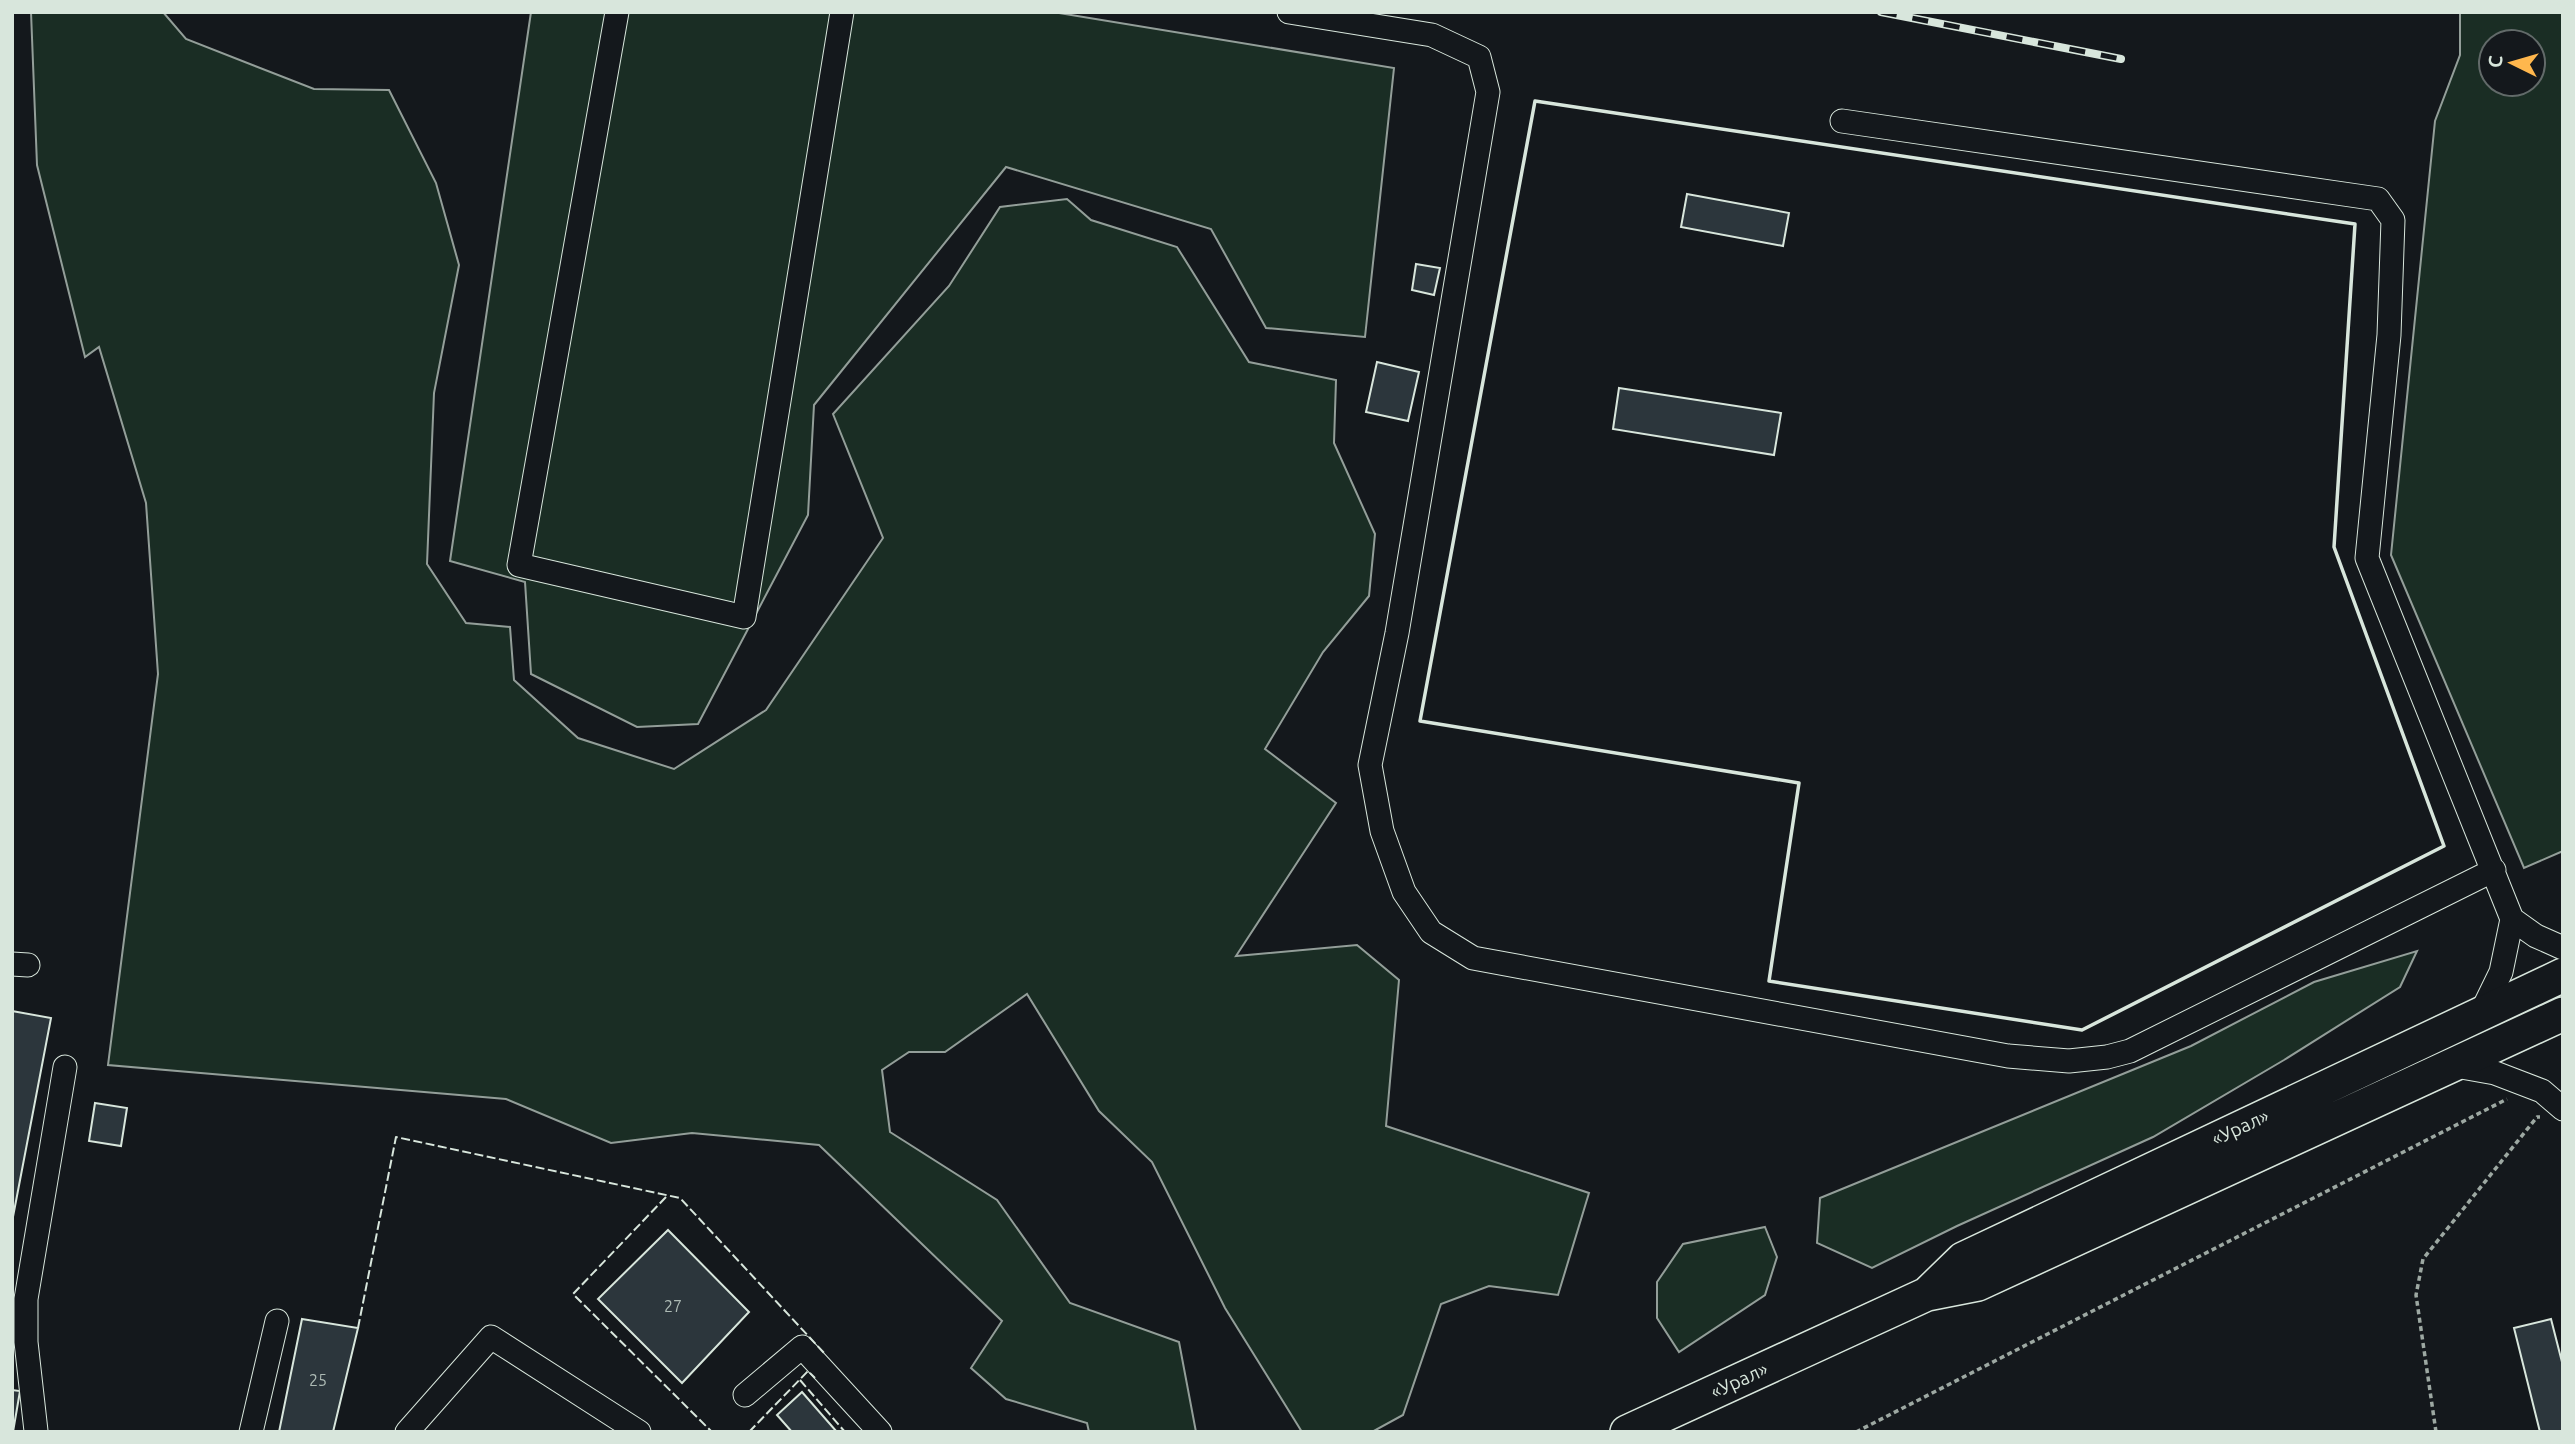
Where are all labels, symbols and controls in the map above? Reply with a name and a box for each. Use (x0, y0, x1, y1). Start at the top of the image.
north arrow (2477, 28, 2547, 98)
text: С (2484, 55, 2507, 69)
street label: «Урал» (2208, 1104, 2272, 1150)
house number: 27 (664, 1297, 682, 1315)
street label: «Урал» (1707, 1357, 1771, 1403)
house number: 25 (309, 1371, 327, 1389)

